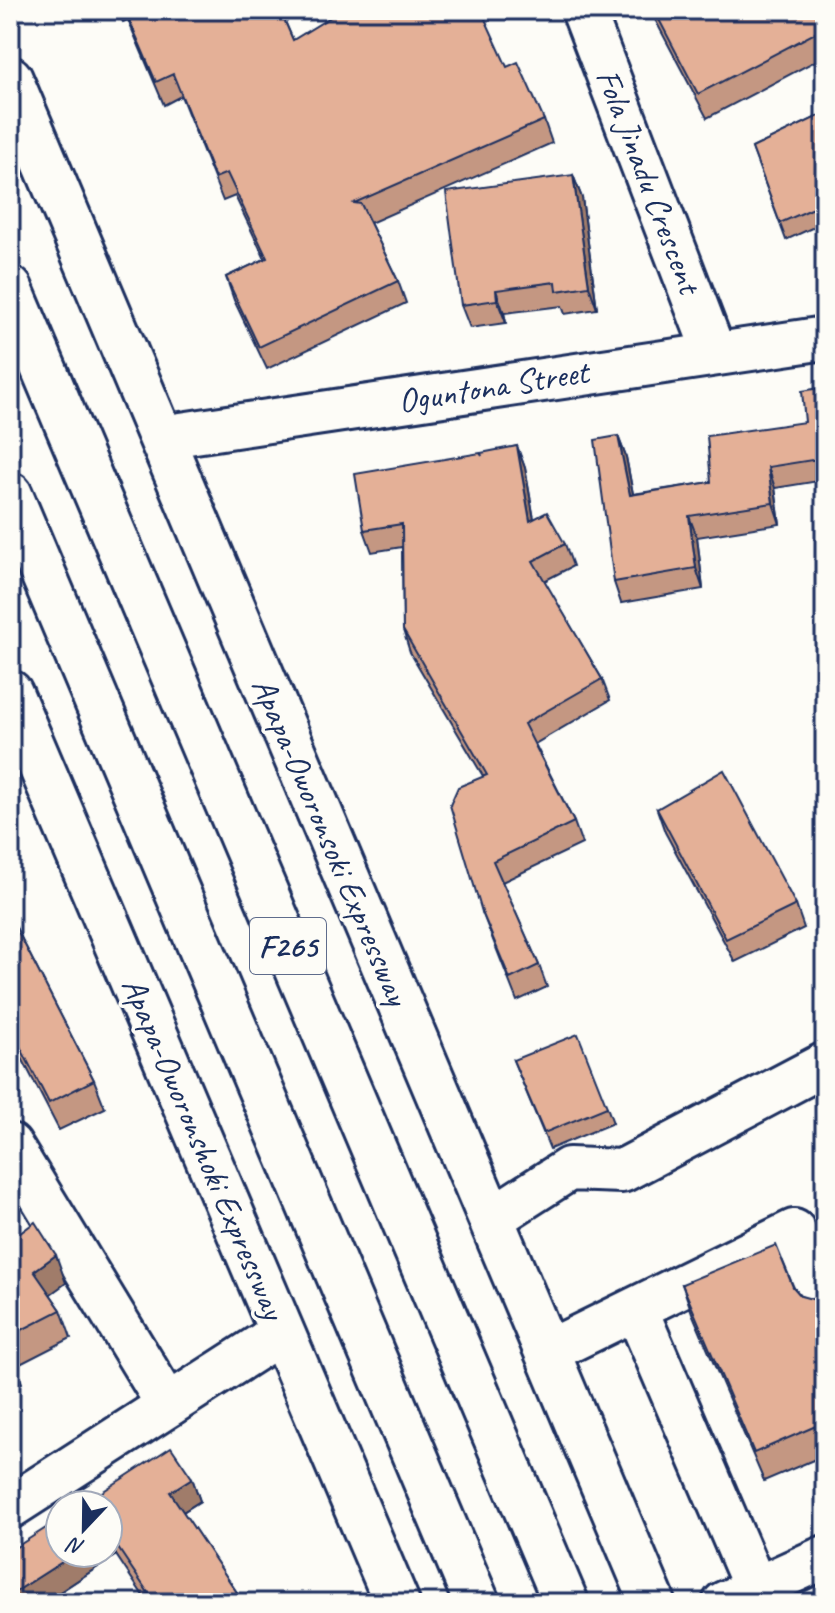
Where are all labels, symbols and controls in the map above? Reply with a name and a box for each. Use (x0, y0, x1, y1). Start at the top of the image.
street label: Fola Jinadu Crescent (587, 63, 713, 303)
street label: Oguntona Street (395, 349, 595, 422)
street label: Apapa-Oworonsoki Expressway (243, 671, 421, 1014)
road number: F265 (250, 918, 326, 974)
street label: Apapa-Oworonshoki Expressway (112, 971, 296, 1328)
north arrow (44, 1489, 124, 1569)
text: N (62, 1530, 88, 1562)

